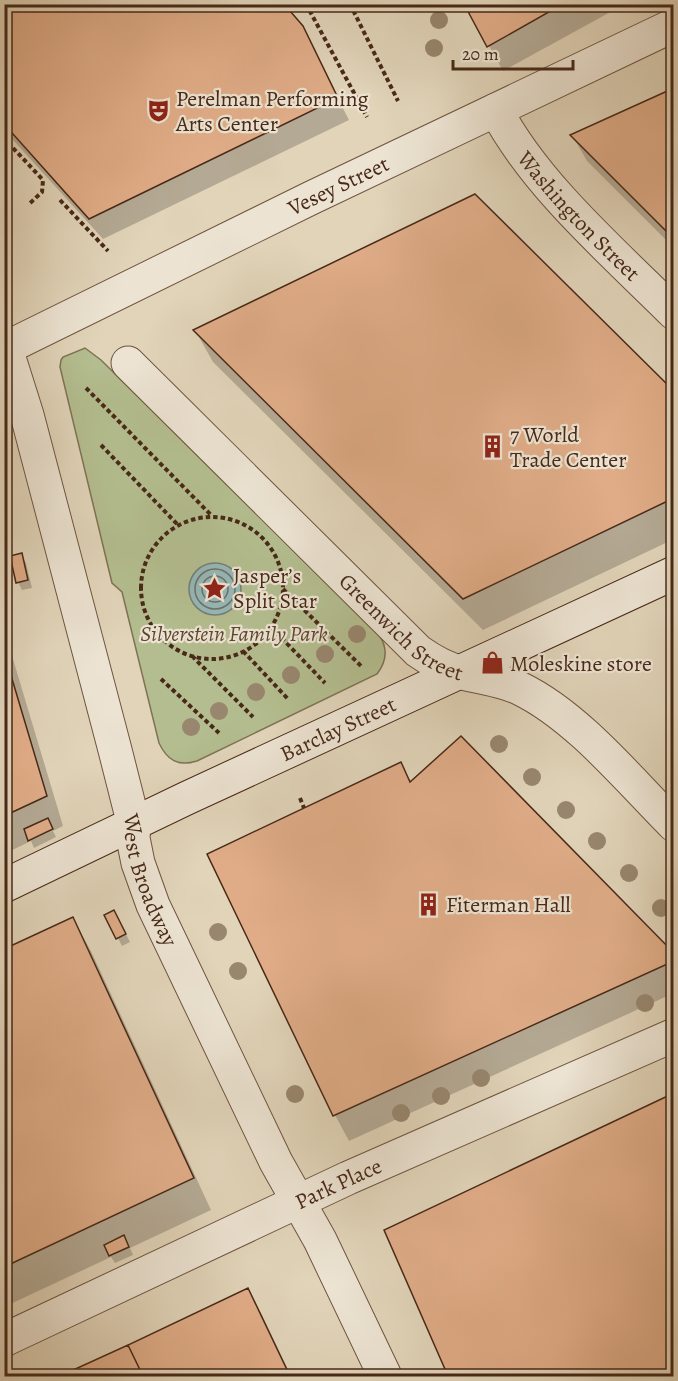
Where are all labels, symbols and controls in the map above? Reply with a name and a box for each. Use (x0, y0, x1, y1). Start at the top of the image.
scale bar (453, 33, 573, 71)
text: 20 m (462, 42, 499, 66)
place label: Perelman Performing Arts Center (175, 84, 369, 139)
theatre icon: Perelman Performing Arts Center (145, 98, 171, 124)
street label: Washington Street (510, 144, 646, 288)
street label: Vesey Street (282, 149, 394, 224)
place label: 7 World Trade Center (510, 420, 627, 475)
building icon: 7 World Trade Center (479, 434, 505, 460)
place label: Jasper’s Split Star (233, 561, 317, 616)
street label: Greenwich Street (332, 567, 466, 688)
place icon: Jasper’s Split Star (202, 575, 228, 601)
park label: Silverstein Family Park (140, 619, 328, 649)
place label: Moleskine store (510, 649, 652, 679)
shop icon: Moleskine store (479, 650, 505, 676)
street label: Barclay Street (275, 690, 401, 769)
street label: West Broadway (115, 810, 185, 952)
place label: Fiterman Hall (446, 890, 571, 920)
building icon: Fiterman Hall (415, 891, 441, 917)
street label: Park Place (290, 1151, 386, 1217)

